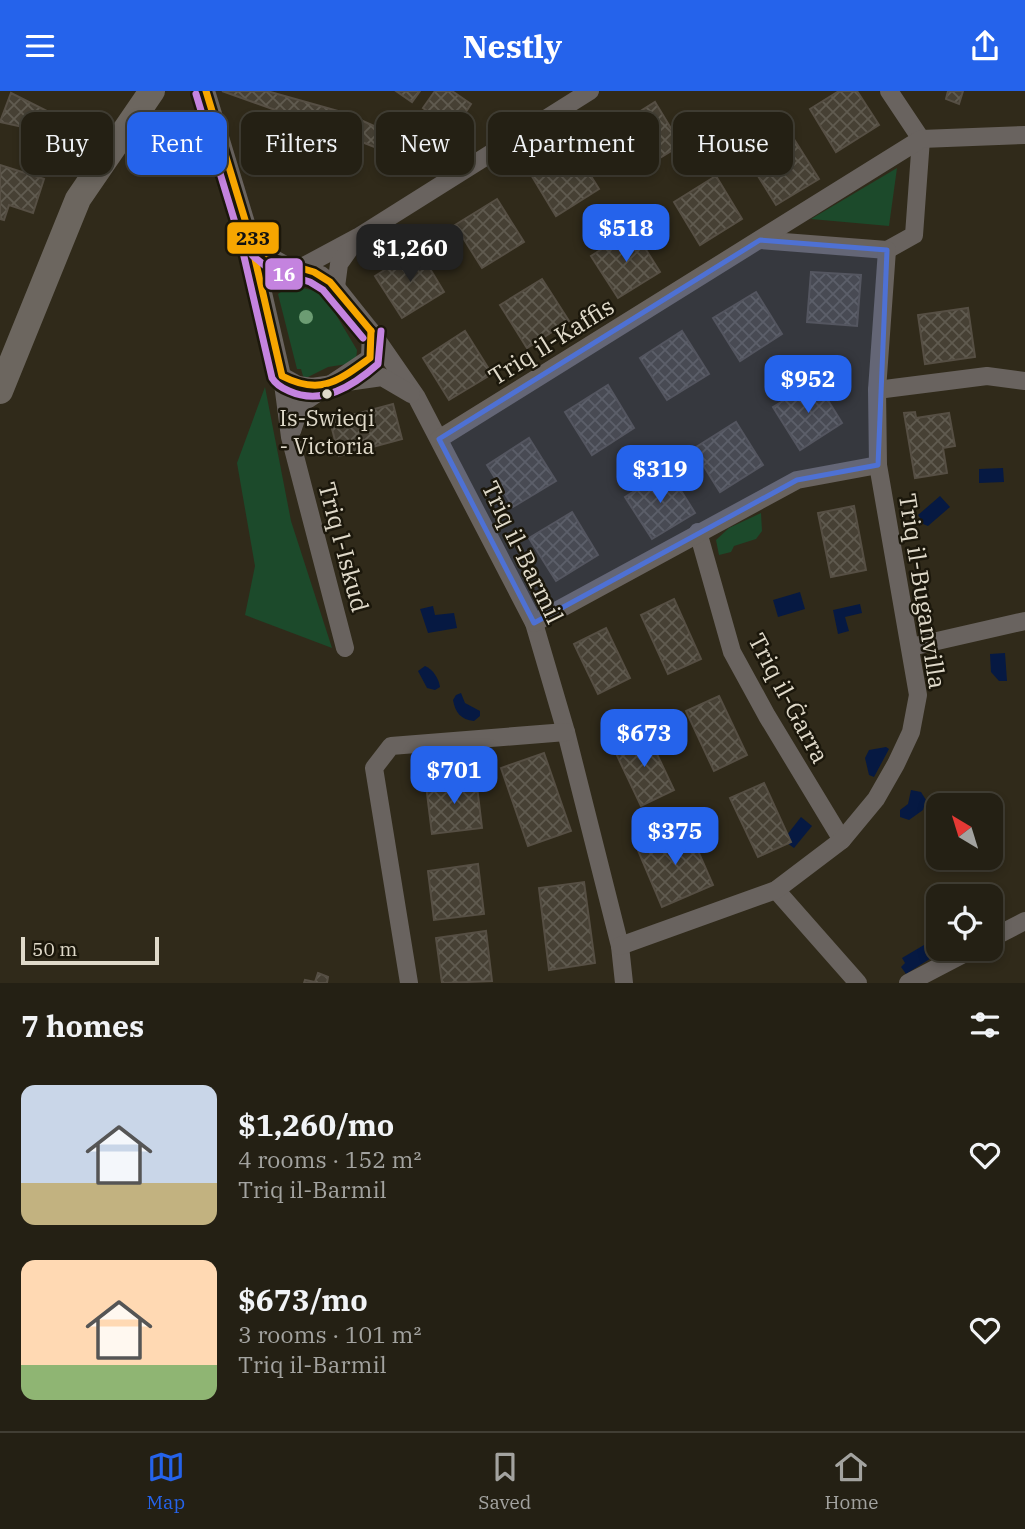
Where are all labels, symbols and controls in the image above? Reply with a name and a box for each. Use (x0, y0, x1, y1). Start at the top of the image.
text: Nestly (463, 25, 562, 67)
icon: menu (21, 27, 59, 65)
icon: share (966, 27, 1004, 65)
chip: Buy (21, 112, 113, 175)
chip: Rent (127, 112, 227, 175)
chip: Filters (241, 112, 362, 175)
chip: New (376, 112, 474, 175)
chip: Apartment (488, 112, 659, 175)
chip: House (673, 112, 793, 175)
pin: $518 (585, 205, 667, 264)
text: $518 (598, 212, 654, 242)
line badge: 233 (226, 221, 280, 255)
pin: $1,260 (353, 225, 467, 284)
text: 233 (236, 226, 270, 250)
text: $1,260 (372, 232, 448, 262)
line badge: 16 (264, 257, 304, 291)
text: 16 (273, 262, 295, 286)
street label: Triq il-Kaffis (482, 290, 620, 392)
pin: $952 (767, 355, 849, 415)
text: $952 (780, 363, 836, 393)
marker: Is-Swieqi - Victoria (320, 387, 334, 401)
place label: Is-Swieqi - Victoria (279, 403, 375, 460)
pin: $319 (619, 445, 701, 505)
text: $319 (632, 453, 688, 483)
street label: Triq il-Barmil (475, 475, 571, 629)
street label: Triq l-Iskud (311, 478, 377, 616)
street label: Triq il-Buganvilla (892, 491, 954, 691)
street label: Triq il-Ġarra (741, 627, 837, 769)
pin: $673 (603, 709, 685, 769)
text: $673 (616, 717, 672, 747)
pin: $701 (413, 747, 495, 806)
text: $701 (426, 754, 482, 784)
north arrow (926, 793, 1003, 870)
map controls (926, 793, 1003, 961)
pin: $375 (634, 807, 716, 867)
text: $375 (647, 815, 703, 845)
button: locate (926, 884, 1003, 961)
scale bar (21, 934, 159, 966)
text: 50 m (32, 937, 77, 961)
text: 7 homes (21, 1006, 144, 1045)
icon: filters (966, 1006, 1004, 1044)
text: $1,260/mo (238, 1105, 394, 1144)
icon: home (77, 1113, 161, 1197)
icon: heart (966, 1136, 1004, 1174)
text: 4 rooms · 152 m² (238, 1144, 421, 1174)
text: Triq il-Barmil (238, 1174, 387, 1204)
text: $673/mo (238, 1280, 368, 1319)
icon: home (77, 1288, 161, 1372)
icon: heart (966, 1311, 1004, 1349)
text: 3 rooms · 101 m² (238, 1319, 421, 1349)
text: Triq il-Barmil (238, 1349, 387, 1379)
tab: Map (147, 1448, 185, 1514)
tab: Saved (478, 1448, 531, 1514)
tab: Home (824, 1448, 878, 1514)

